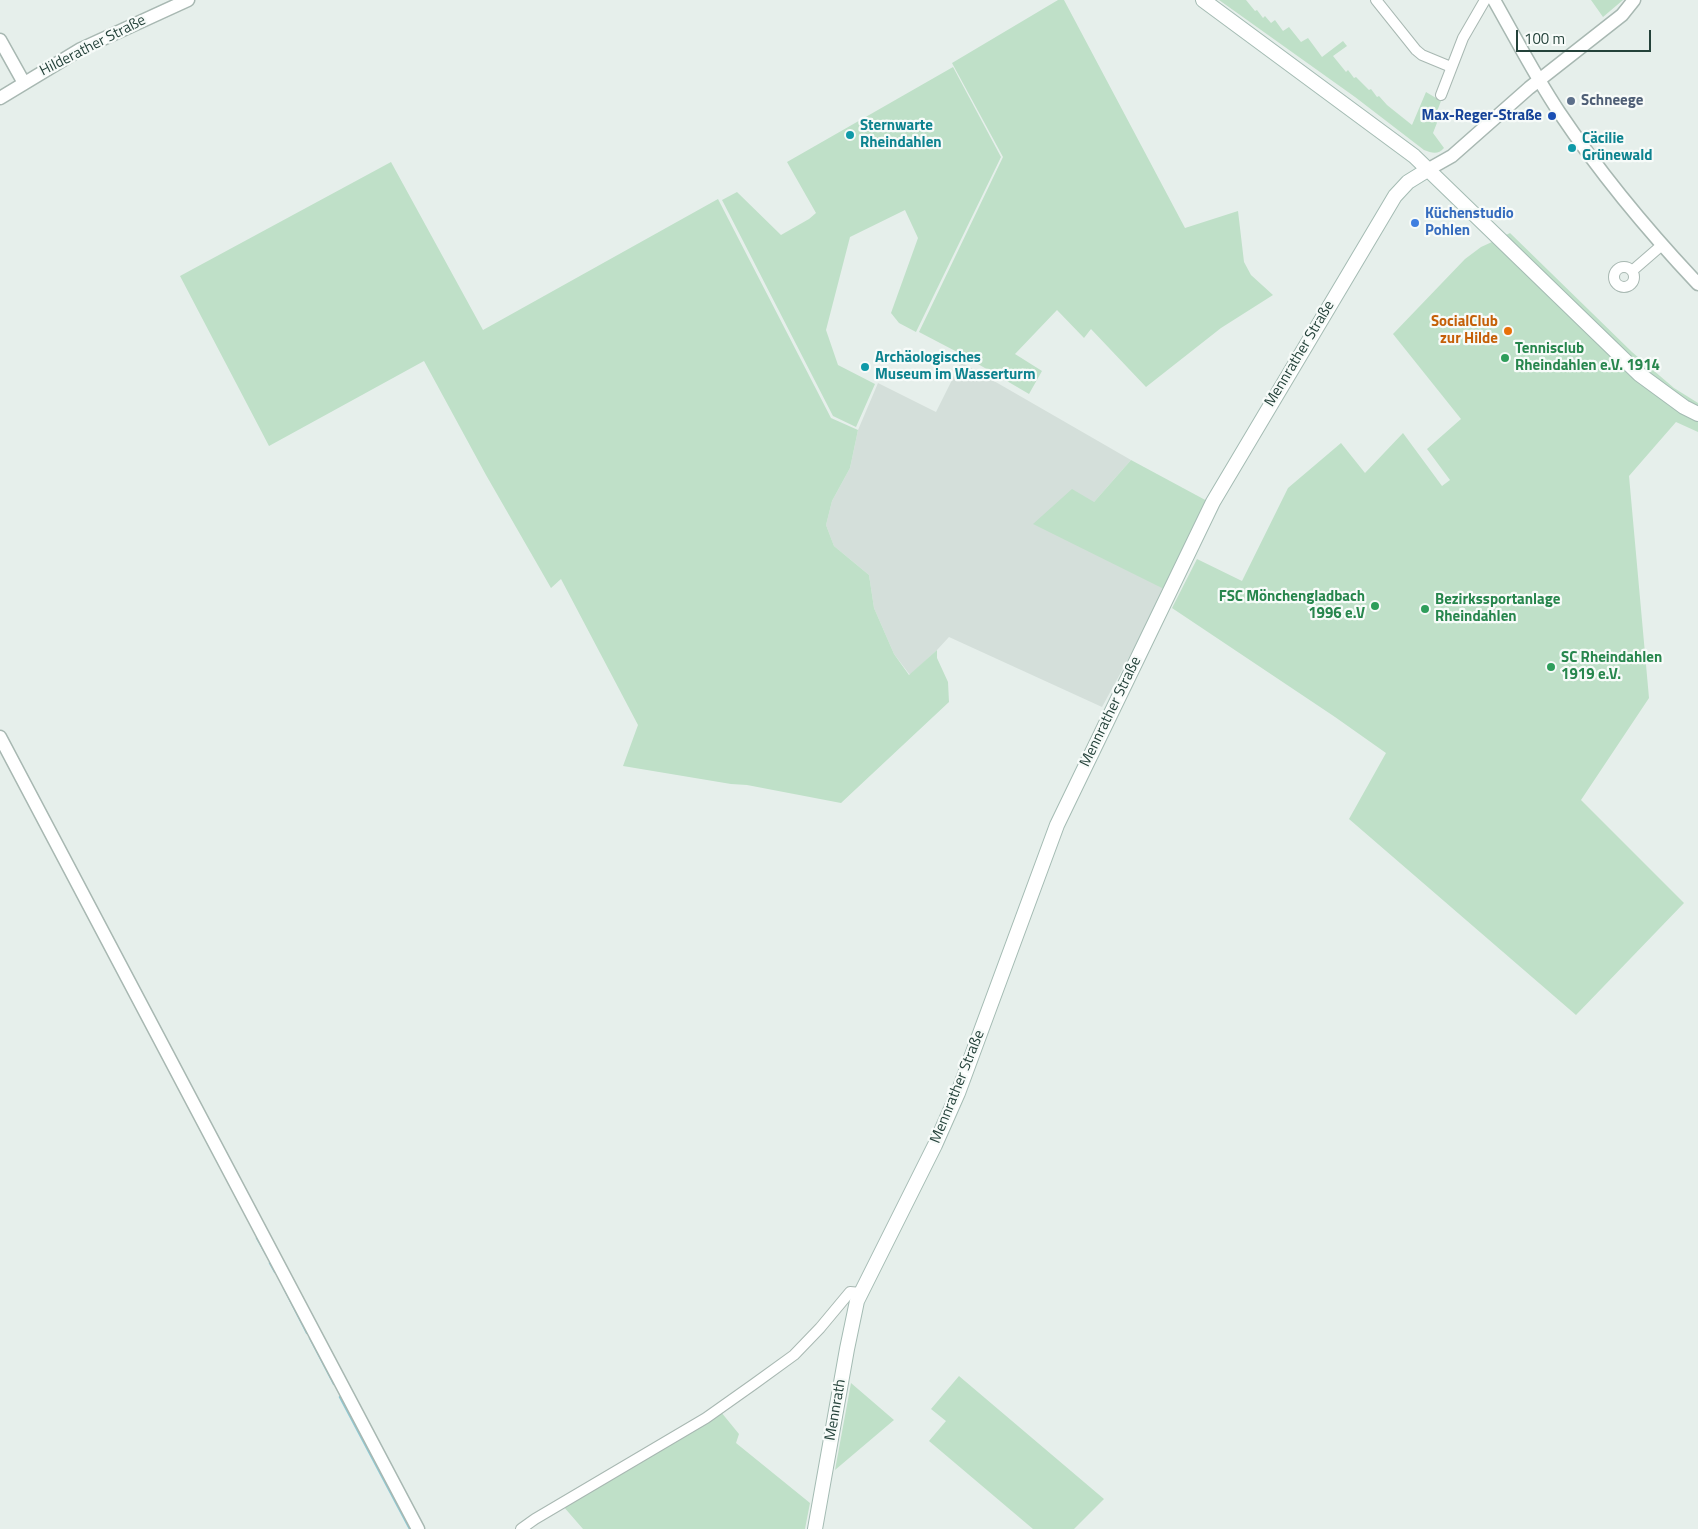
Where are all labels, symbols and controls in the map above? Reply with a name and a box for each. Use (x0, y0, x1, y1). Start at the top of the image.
street label: Hilderather Straße (37, 12, 149, 80)
scale bar (1518, 20, 1653, 52)
text: 100 m (1524, 27, 1565, 50)
place label: Schneege (1581, 92, 1643, 110)
marker: Schneege (1565, 95, 1577, 107)
place label: Max-Reger-Straße (1421, 107, 1542, 125)
marker: Max-Reger-Straße (1546, 110, 1558, 122)
place label: Sternwarte Rheindahlen (860, 117, 942, 152)
marker: Sternwarte Rheindahlen (844, 129, 856, 141)
place label: Cäcilie Grünewald (1582, 130, 1653, 165)
marker: Cäcilie Grünewald (1566, 142, 1578, 154)
place label: Küchenstudio Pohlen (1425, 205, 1514, 240)
marker: Küchenstudio Pohlen (1409, 217, 1421, 229)
street label: Mennrather Straße (1261, 298, 1339, 410)
place label: SocialClub zur Hilde (1431, 313, 1498, 348)
marker: SocialClub zur Hilde (1502, 325, 1514, 337)
place label: Tennisclub Rheindahlen e.V. 1914 (1515, 340, 1660, 375)
place label: Archäologisches Museum im Wasserturm (875, 349, 1036, 384)
marker: Tennisclub Rheindahlen e.V. 1914 (1499, 352, 1511, 364)
marker: Archäologisches Museum im Wasserturm (859, 361, 871, 373)
place label: FSC Mönchengladbach 1996 e.V (1219, 588, 1365, 623)
place label: Bezirkssportanlage Rheindahlen (1435, 591, 1560, 626)
marker: FSC Mönchengladbach 1996 e.V (1369, 600, 1381, 612)
marker: Bezirkssportanlage Rheindahlen (1419, 603, 1431, 615)
place label: SC Rheindahlen 1919 e.V. (1561, 649, 1662, 684)
street label: Mennrather Straße (1077, 654, 1145, 770)
marker: SC Rheindahlen 1919 e.V. (1545, 661, 1557, 673)
street label: Mennrather Straße (927, 1028, 989, 1146)
street label: Mennrath (822, 1378, 850, 1442)

